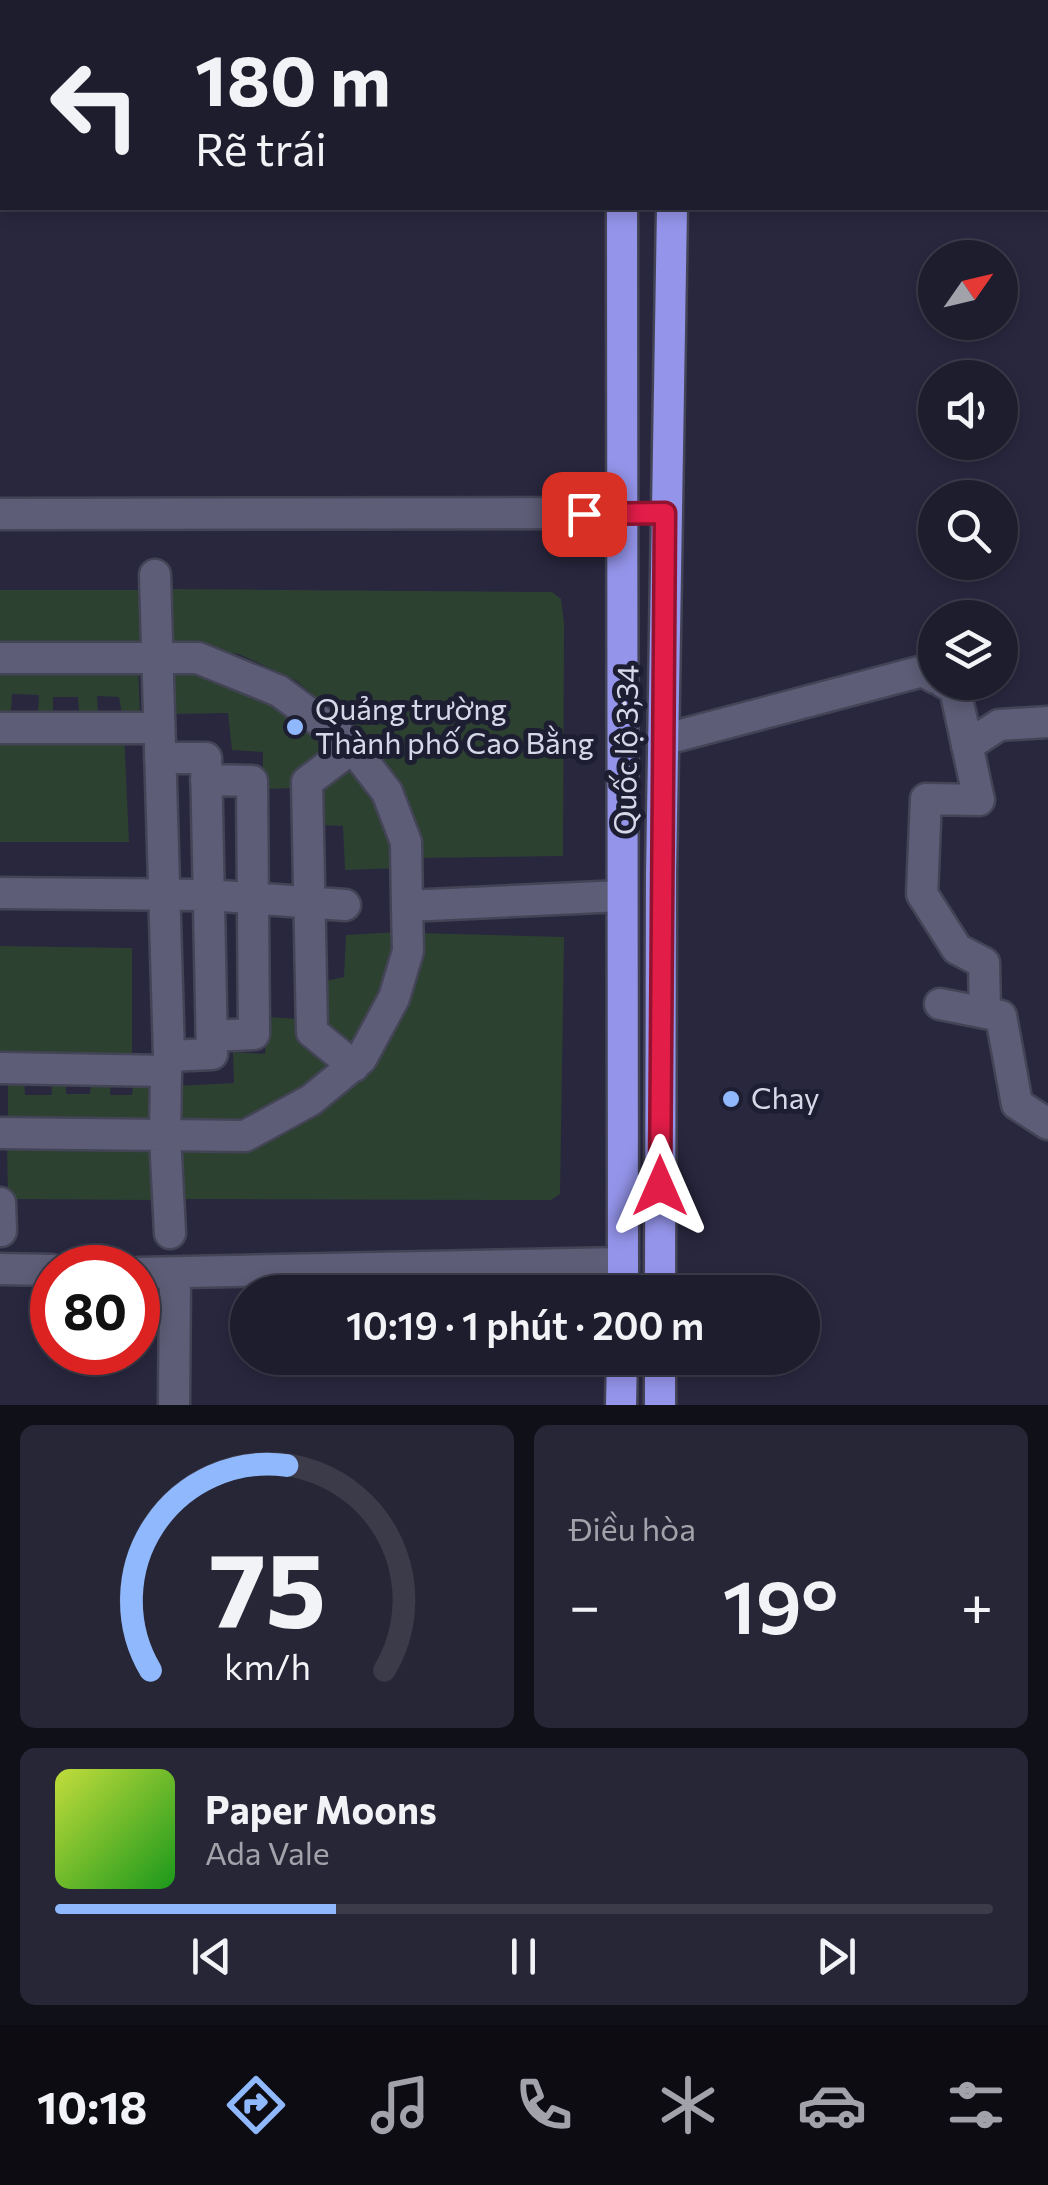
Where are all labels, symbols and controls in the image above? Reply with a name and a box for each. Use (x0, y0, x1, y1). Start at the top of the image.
text: 180 m (195, 35, 391, 120)
icon: left (30, 40, 160, 170)
text: Rẽ trái (195, 120, 327, 175)
north arrow (918, 240, 1018, 340)
map controls (918, 240, 1018, 700)
button: sound (918, 360, 1018, 460)
pin (542, 472, 627, 557)
button: search (918, 480, 1018, 580)
icon: arrive (557, 487, 612, 542)
button: layers (918, 600, 1018, 700)
street label: Quốc lộ 3;34 (605, 664, 644, 835)
place label: Quảng trường Thành phố Cao Bằng (315, 689, 594, 760)
marker: Quảng trường Thành phố Cao Bằng (284, 716, 306, 738)
place label: Chay (751, 1078, 820, 1115)
marker: Chay (720, 1088, 742, 1110)
position arrow (608, 1134, 712, 1238)
speed limit sign: 80 (30, 1245, 160, 1375)
text: 10:19 · 1 phút · 200 m (346, 1301, 704, 1348)
text: Điều hòa (569, 1508, 696, 1548)
text: 75 (208, 1522, 326, 1649)
text: 19° (722, 1558, 838, 1649)
text: − (569, 1570, 600, 1637)
text: + (961, 1570, 993, 1637)
text: km/h (224, 1644, 310, 1687)
text: Paper Moons (205, 1785, 437, 1832)
text: Ada Vale (205, 1832, 330, 1872)
icon: previous (184, 1929, 239, 1984)
icon: pause (496, 1929, 551, 1984)
icon: next (809, 1929, 864, 1984)
icon: directions (221, 2070, 291, 2140)
icon: music (365, 2070, 435, 2140)
icon: phone (509, 2070, 579, 2140)
icon: climate (653, 2070, 723, 2140)
icon: car (797, 2070, 867, 2140)
icon: filters (941, 2070, 1011, 2140)
text: 10:18 (37, 2078, 147, 2133)

